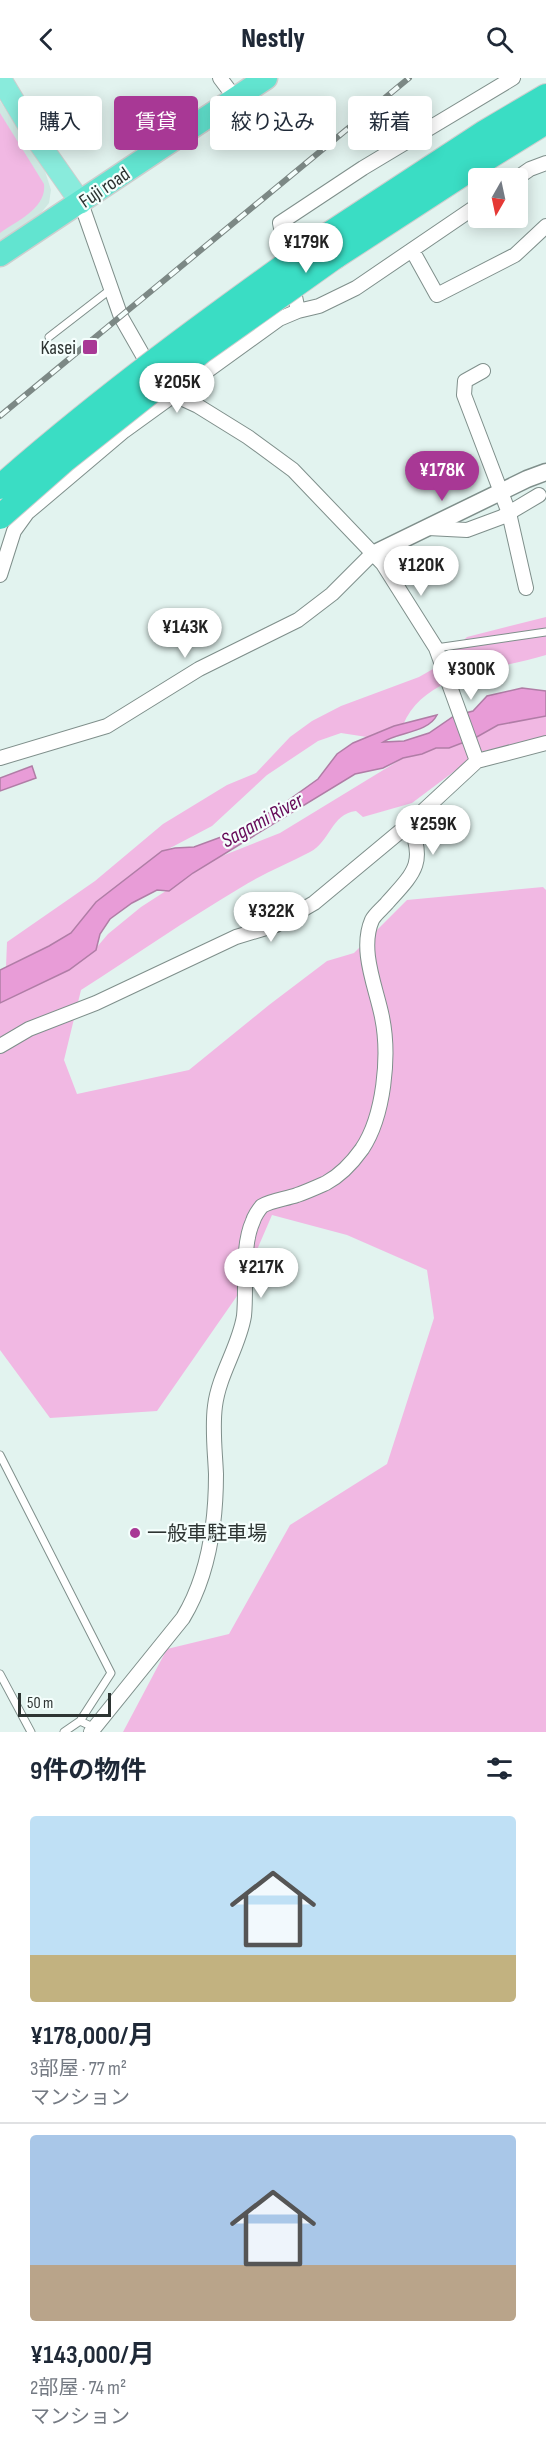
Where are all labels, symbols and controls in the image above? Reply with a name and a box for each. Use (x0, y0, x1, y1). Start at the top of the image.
icon: back (30, 23, 63, 56)
text: Nestly (241, 23, 305, 55)
icon: search (483, 23, 516, 56)
chip: 購入 (18, 96, 102, 150)
chip: 賃貸 (114, 96, 198, 150)
chip: 絞り込み (210, 96, 336, 150)
chip: 新着 (348, 96, 432, 150)
street label: Fuji road (75, 162, 135, 213)
north arrow (468, 168, 528, 228)
map controls (468, 168, 528, 228)
pin: ¥179K (264, 223, 348, 274)
text: ¥179K (283, 230, 329, 254)
place label: Kasei (40, 336, 76, 360)
marker: Kasei (81, 338, 99, 356)
pin: ¥205K (135, 363, 219, 414)
text: ¥205K (153, 370, 201, 394)
pin: ¥178K (400, 451, 484, 502)
text: ¥178K (419, 458, 465, 482)
pin: ¥120K (379, 546, 463, 597)
text: ¥120K (398, 553, 444, 577)
pin: ¥143K (143, 608, 227, 659)
text: ¥143K (162, 615, 208, 639)
pin: ¥300K (429, 650, 513, 701)
text: ¥300K (447, 657, 495, 681)
water label: Sagami River (217, 787, 309, 853)
pin: ¥259K (391, 805, 475, 856)
text: ¥259K (409, 812, 457, 836)
pin: ¥322K (229, 892, 313, 943)
text: ¥322K (248, 899, 294, 923)
pin: ¥217K (219, 1248, 303, 1299)
text: ¥217K (238, 1255, 284, 1279)
place label: 一般車駐車場 (147, 1522, 267, 1546)
marker: 一般車駐車場 (128, 1526, 142, 1540)
scale bar (18, 1690, 111, 1718)
text: 50 m (27, 1694, 53, 1713)
icon: filters (483, 1752, 516, 1785)
text: 9件の物件 (30, 1756, 146, 1787)
icon: home (219, 1855, 327, 1963)
text: ¥178,000/月 (30, 2021, 154, 2052)
text: 3部屋 · 77 m² (30, 2057, 127, 2081)
text: マンション (30, 2086, 130, 2110)
icon: home (219, 2174, 327, 2282)
text: ¥143,000/月 (30, 2340, 155, 2371)
text: 2部屋 · 74 m² (30, 2376, 126, 2400)
text: マンション (30, 2405, 130, 2429)

